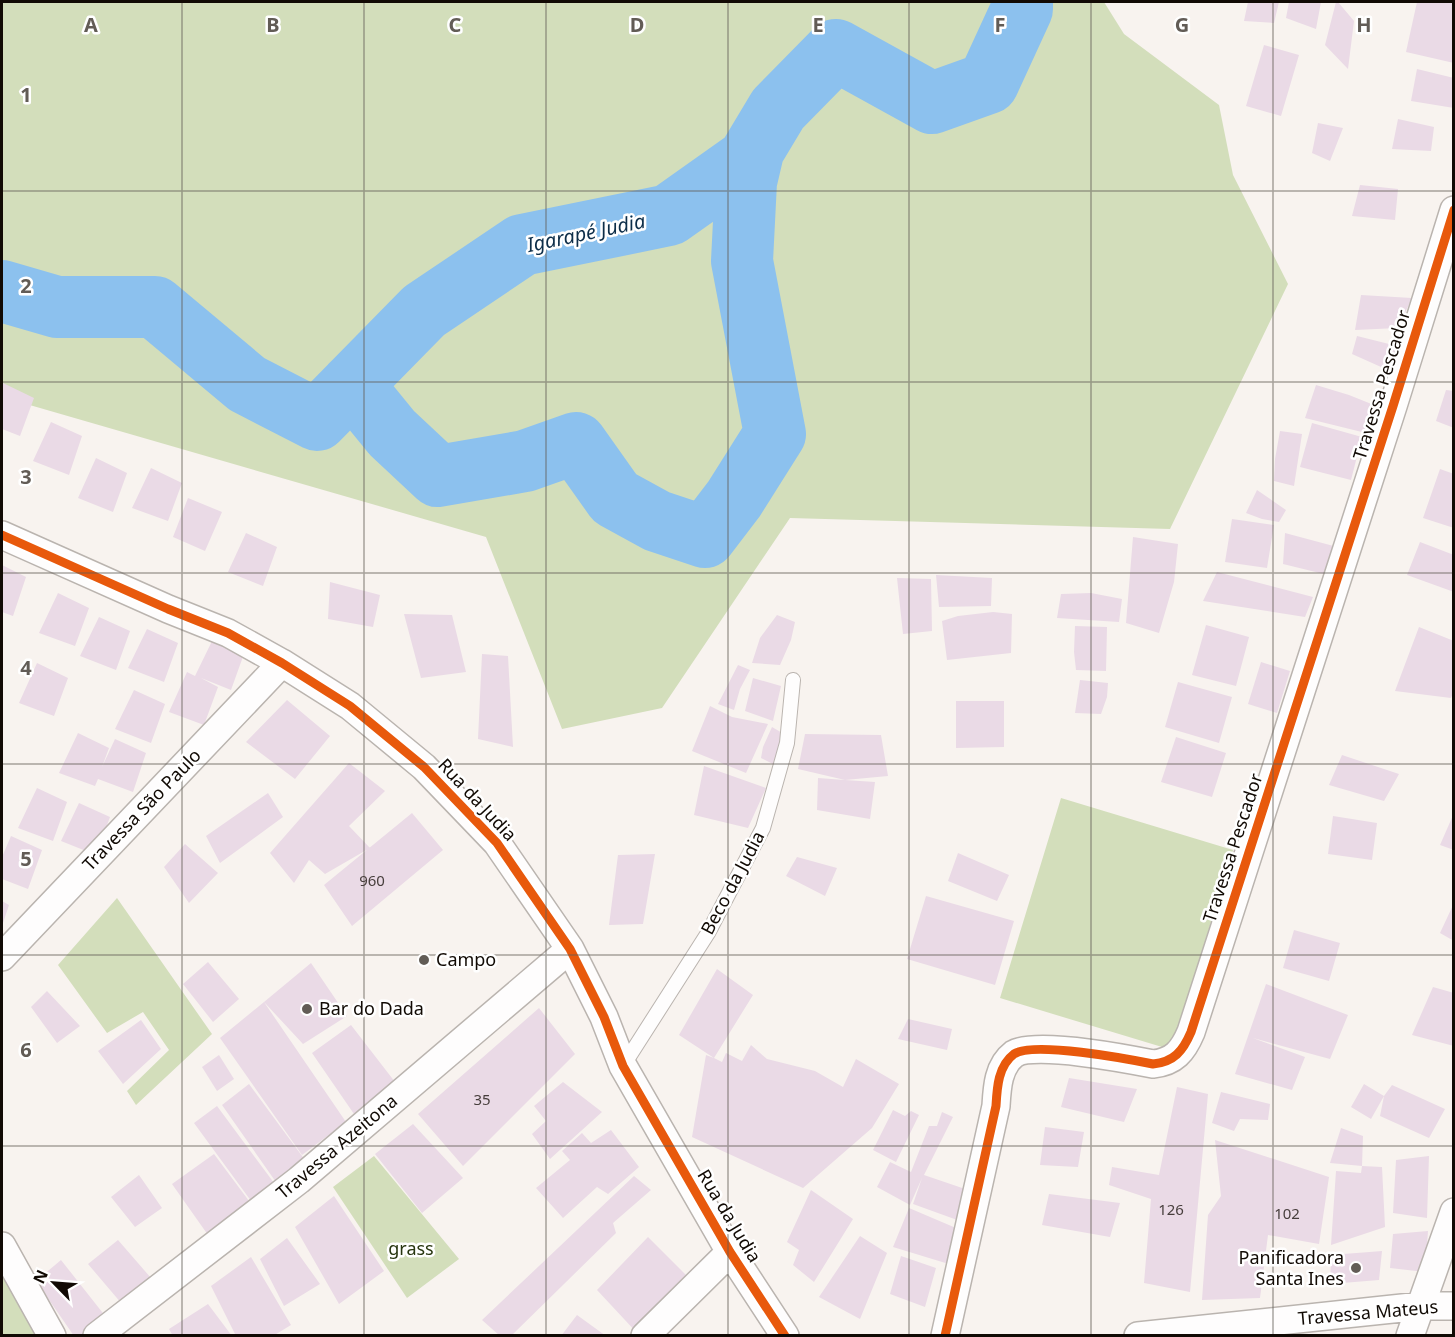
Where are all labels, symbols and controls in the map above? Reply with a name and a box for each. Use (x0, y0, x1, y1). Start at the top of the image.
text: A (84, 11, 98, 38)
text: B (266, 11, 280, 38)
text: C (449, 11, 462, 38)
text: D (630, 11, 644, 38)
text: E (812, 11, 824, 38)
text: F (995, 11, 1005, 38)
text: G (1175, 11, 1189, 38)
text: H (1356, 11, 1372, 38)
text: 1 (20, 81, 32, 108)
water label: Igarapé Judia (523, 207, 648, 258)
text: 2 (20, 272, 32, 299)
street label: Travessa Pescador (1347, 306, 1415, 463)
text: 3 (20, 463, 32, 490)
text: 4 (20, 654, 32, 681)
street label: Travessa São Paulo (77, 743, 206, 875)
street label: Rua da Judia (433, 753, 522, 846)
street label: Travessa Pescador (1197, 770, 1268, 925)
street label: Beco da Judia (695, 827, 769, 938)
text: 5 (20, 845, 32, 872)
house number: 960 (359, 870, 385, 890)
place label: Campo (436, 947, 496, 971)
marker: Campo (417, 953, 431, 967)
place label: Bar do Dada (319, 996, 424, 1020)
marker: Bar do Dada (300, 1002, 314, 1016)
text: 6 (20, 1036, 32, 1063)
street label: Travessa Azeitona (271, 1089, 402, 1204)
house number: 35 (473, 1089, 491, 1109)
street label: Rua da Judia (693, 1164, 767, 1267)
house number: 126 (1158, 1199, 1184, 1219)
house number: 102 (1274, 1203, 1300, 1223)
park label: grass (388, 1236, 434, 1260)
place label: Panificadora Santa Ines (1239, 1245, 1344, 1290)
north arrow (24, 1253, 84, 1313)
marker: Panificadora Santa Ines (1349, 1261, 1363, 1275)
text: N (28, 1266, 53, 1287)
street label: Travessa Mateus (1297, 1294, 1439, 1330)

